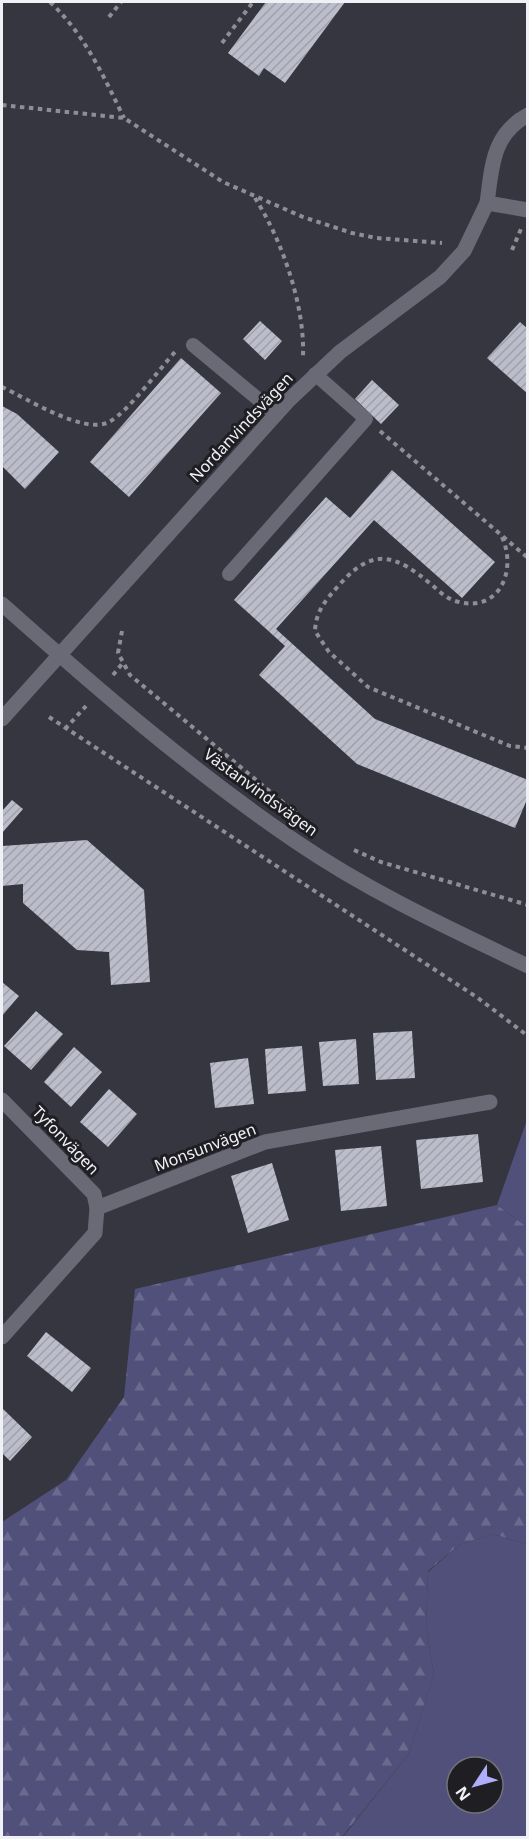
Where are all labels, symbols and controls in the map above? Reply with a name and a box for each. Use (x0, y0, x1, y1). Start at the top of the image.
street label: Nordanvindsvägen (184, 367, 298, 487)
street label: Västanvindsvägen (199, 743, 323, 841)
street label: Tyfonvägen (28, 1101, 104, 1179)
street label: Monsunvägen (151, 1117, 259, 1177)
north arrow (445, 1755, 505, 1815)
text: N (450, 1782, 476, 1806)

